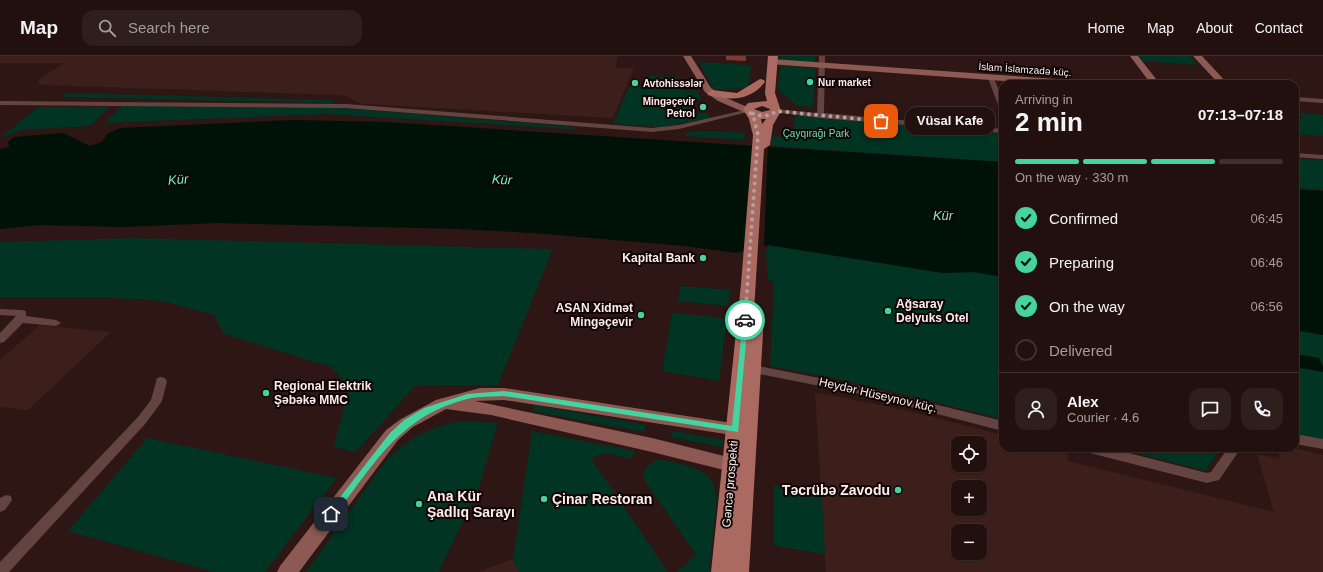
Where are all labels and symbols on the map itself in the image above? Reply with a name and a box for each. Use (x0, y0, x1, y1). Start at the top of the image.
street label: İslam İslamzadə küç. (978, 60, 1072, 78)
marker: Nur market (805, 77, 815, 87)
place label: Nur market (818, 77, 871, 88)
marker: Avtohissələr (630, 78, 640, 88)
place label: Avtohissələr (643, 78, 703, 89)
place label: Mingəçevir Petrol (643, 96, 695, 119)
marker: Mingəçevir Petrol (698, 102, 708, 112)
pin (864, 104, 898, 138)
callout: Vüsal Kafe (905, 107, 995, 135)
park label: Çayqırağı Park (783, 128, 850, 139)
water label: Kür (167, 171, 189, 188)
water label: Kür (491, 171, 513, 188)
water label: Kür (933, 208, 954, 223)
place label: Kapital Bank (622, 251, 695, 265)
marker: Kapital Bank (698, 253, 708, 263)
place label: Ağsaray Delyuks Otel (896, 297, 969, 325)
courier (725, 300, 765, 340)
place label: ASAN Xidmət Mingəçevir (556, 301, 633, 329)
marker: Ağsaray Delyuks Otel (883, 306, 893, 316)
marker: ASAN Xidmət Mingəçevir (636, 310, 646, 320)
street label: Heydər Hüseynov küç. (818, 375, 938, 415)
place label: Regional Elektrik Şəbəkə MMC (274, 379, 372, 407)
marker: Regional Elektrik Şəbəkə MMC (261, 388, 271, 398)
street label: Gəncə prospekti (719, 440, 741, 528)
place label: Təcrübə Zavodu (782, 482, 890, 498)
marker: Təcrübə Zavodu (893, 485, 903, 495)
place label: Ana Kür Şadlıq Sarayı (427, 488, 515, 520)
place label: Çinar Restoran (552, 491, 652, 507)
marker: Çinar Restoran (539, 494, 549, 504)
pin (314, 497, 348, 531)
marker: Ana Kür Şadlıq Sarayı (414, 499, 424, 509)

